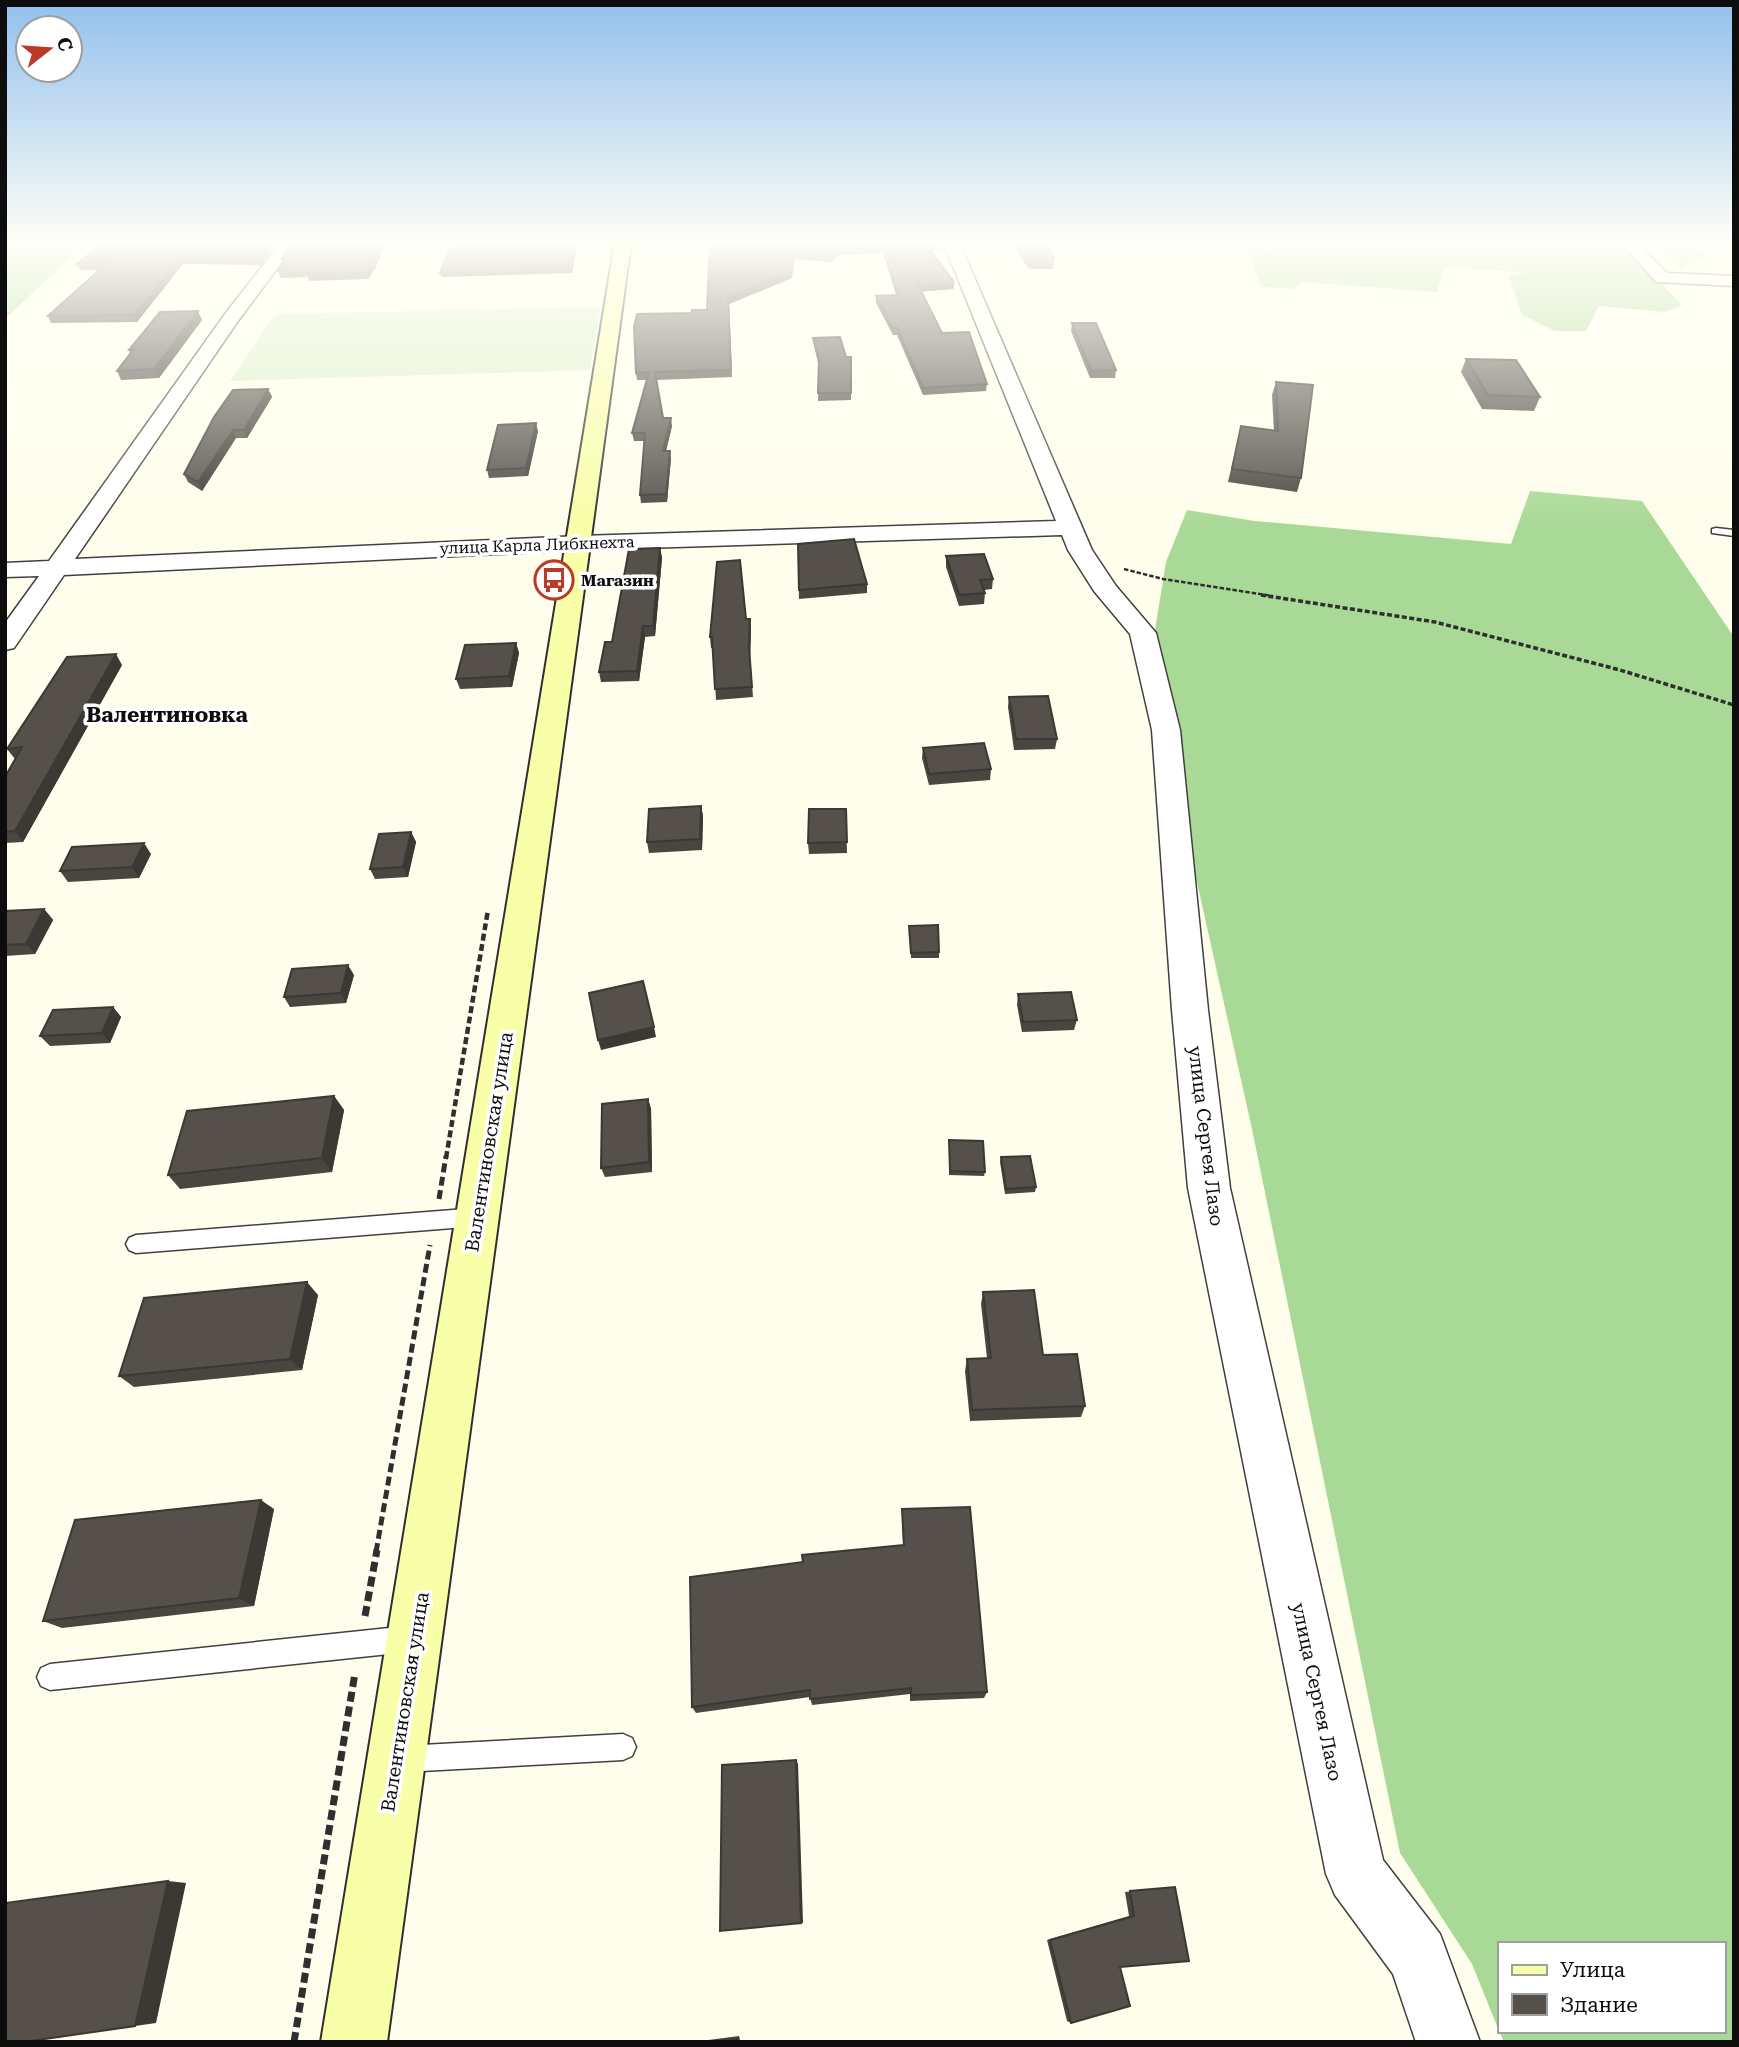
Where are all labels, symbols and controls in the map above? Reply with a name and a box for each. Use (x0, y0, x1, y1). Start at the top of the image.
north arrow (14, 14, 84, 84)
text: С (52, 34, 78, 54)
street label: улица Карла Либкнехта (439, 532, 635, 558)
bus stop icon: Магазин (533, 559, 575, 601)
place label: Магазин (581, 571, 654, 590)
district label: Валентиновка (86, 703, 248, 727)
street label: Валентиновская улица (460, 1030, 518, 1254)
street label: улица Сергея Лазо (1184, 1044, 1228, 1228)
street label: Валентиновская улица (376, 1590, 434, 1814)
street label: улица Сергея Лазо (1287, 1601, 1347, 1783)
legend (1498, 1942, 1725, 2033)
text: Улица (1560, 1958, 1626, 1982)
text: Здание (1560, 1993, 1638, 2017)

